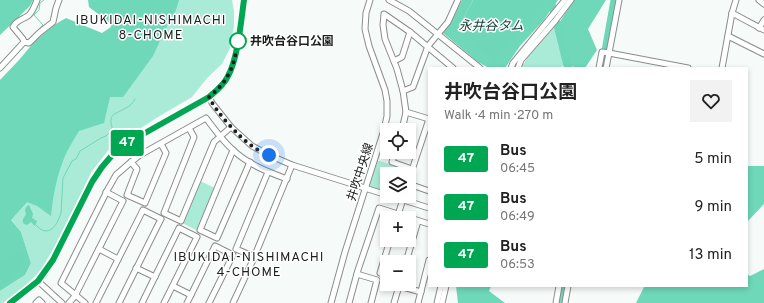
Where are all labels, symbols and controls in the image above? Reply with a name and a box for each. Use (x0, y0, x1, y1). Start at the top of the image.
district label: IBUKIDAI-NISHIMACHI 8-CHOME (75, 13, 227, 44)
water label: 永井谷タム (458, 19, 524, 35)
marker: 井吹台谷口公園 (229, 32, 247, 50)
place label: 井吹台谷口公園 (250, 34, 334, 50)
button: heart (690, 80, 732, 122)
text: 井吹台谷口公園 (444, 81, 577, 105)
text: Walk · 4 min · 270 m (444, 108, 553, 124)
map controls (380, 123, 416, 291)
button: locate (380, 123, 416, 159)
line badge: 47 (109, 130, 145, 156)
text: 47 (119, 134, 135, 151)
street label: 井吹中央線 (344, 141, 378, 203)
text: Bus (500, 142, 527, 161)
your location (259, 145, 279, 165)
text: 47 (458, 150, 474, 167)
text: 5 min (694, 150, 732, 169)
text: 06:45 (500, 161, 535, 177)
button: layers (380, 167, 416, 203)
text: Bus (500, 190, 527, 209)
text: 47 (458, 198, 474, 215)
text: 9 min (695, 198, 732, 217)
text: 06:49 (500, 209, 535, 225)
button: + (380, 211, 416, 247)
text: Bus (500, 238, 527, 257)
text: 47 (458, 246, 474, 263)
text: 13 min (689, 246, 732, 265)
district label: IBUKIDAI-NISHIMACHI 4-CHOME (173, 250, 325, 281)
button: − (380, 255, 416, 291)
text: 06:53 (500, 257, 535, 273)

